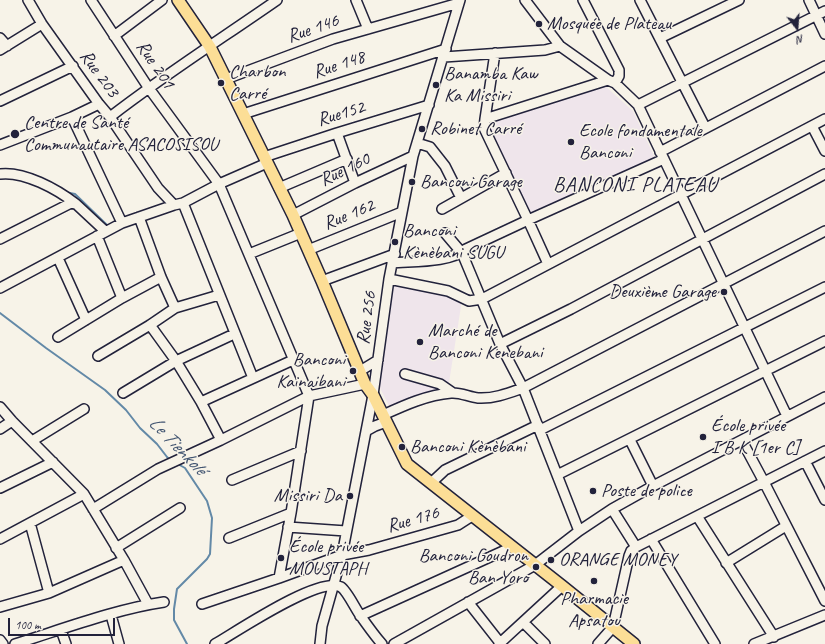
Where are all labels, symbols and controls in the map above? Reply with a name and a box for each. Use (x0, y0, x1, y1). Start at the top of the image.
north arrow (777, 8, 817, 48)
street label: Rue 146 (284, 10, 342, 48)
place label: Mosquée de Plateau (547, 13, 671, 35)
marker: Mosquée de Plateau (534, 19, 544, 29)
text: N (795, 32, 806, 47)
street label: Rue 201 (131, 37, 179, 93)
street label: Rue 203 (74, 46, 124, 102)
street label: Rue 148 (310, 46, 368, 84)
place label: Charbon Carré (229, 61, 285, 105)
place label: Banamba Kaw Ka Missiri (444, 63, 537, 107)
marker: Charbon Carré (216, 78, 226, 88)
marker: Banamba Kaw Ka Missiri (431, 80, 441, 90)
street label: Rue152 (314, 96, 368, 132)
place label: Centre de Santé Communautaire ASACOSISOU (24, 112, 218, 156)
place label: Robinet Carré (430, 118, 521, 140)
place label: Ecole fondamentale Banconi (579, 120, 702, 164)
marker: Robinet Carré (417, 124, 427, 134)
marker: Centre de Santé Communautaire ASACOSISOU (9, 128, 21, 140)
marker: Ecole fondamentale Banconi (566, 137, 576, 147)
street label: Rue 160 (316, 148, 374, 192)
place label: Banconi Garage (420, 171, 522, 193)
district label: BANCONI PLATEAU (553, 172, 717, 198)
marker: Banconi Garage (407, 177, 417, 187)
street label: Rue 162 (320, 194, 378, 236)
place label: Banconi Kènèbani SUGU (403, 220, 503, 264)
marker: Banconi Kènèbani SUGU (390, 237, 400, 247)
place label: Deuxième Garage (609, 281, 716, 303)
marker: Deuxième Garage (719, 287, 729, 297)
street label: Rue 256 (352, 290, 382, 346)
place label: Marché de Banconi Kenebani (428, 320, 543, 364)
marker: Marché de Banconi Kenebani (415, 337, 425, 347)
place label: Banconi Kainaibani (277, 349, 345, 393)
marker: Banconi Kainaibani (348, 366, 358, 376)
water label: Le Tienkolé (143, 412, 211, 480)
place label: École privée I B K [1er C] (711, 415, 799, 459)
marker: École privée I B K [1er C] (698, 432, 708, 442)
place label: Banconi Kènèbani (410, 436, 526, 458)
marker: Banconi Kènèbani (397, 442, 407, 452)
place label: Poste de police (601, 480, 692, 502)
place label: Missiri Da (274, 485, 342, 507)
marker: Poste de police (588, 486, 598, 496)
marker: Missiri Da (345, 491, 355, 501)
street label: Rue 176 (384, 502, 442, 538)
place label: École privée MOUSTAPH (289, 536, 367, 580)
place label: Banconi Goudron Ban Yoro (419, 545, 528, 589)
place label: ORANGE MONEY (559, 549, 677, 571)
marker: École privée MOUSTAPH (276, 553, 286, 563)
marker: ORANGE MONEY (546, 555, 556, 565)
marker: Banconi Goudron Ban Yoro (531, 562, 541, 572)
marker: Pharmacie Apsatou (589, 576, 599, 586)
place label: Pharmacie Apsatou (560, 588, 628, 632)
scale bar (10, 610, 117, 636)
text: 100 m (15, 617, 41, 633)

